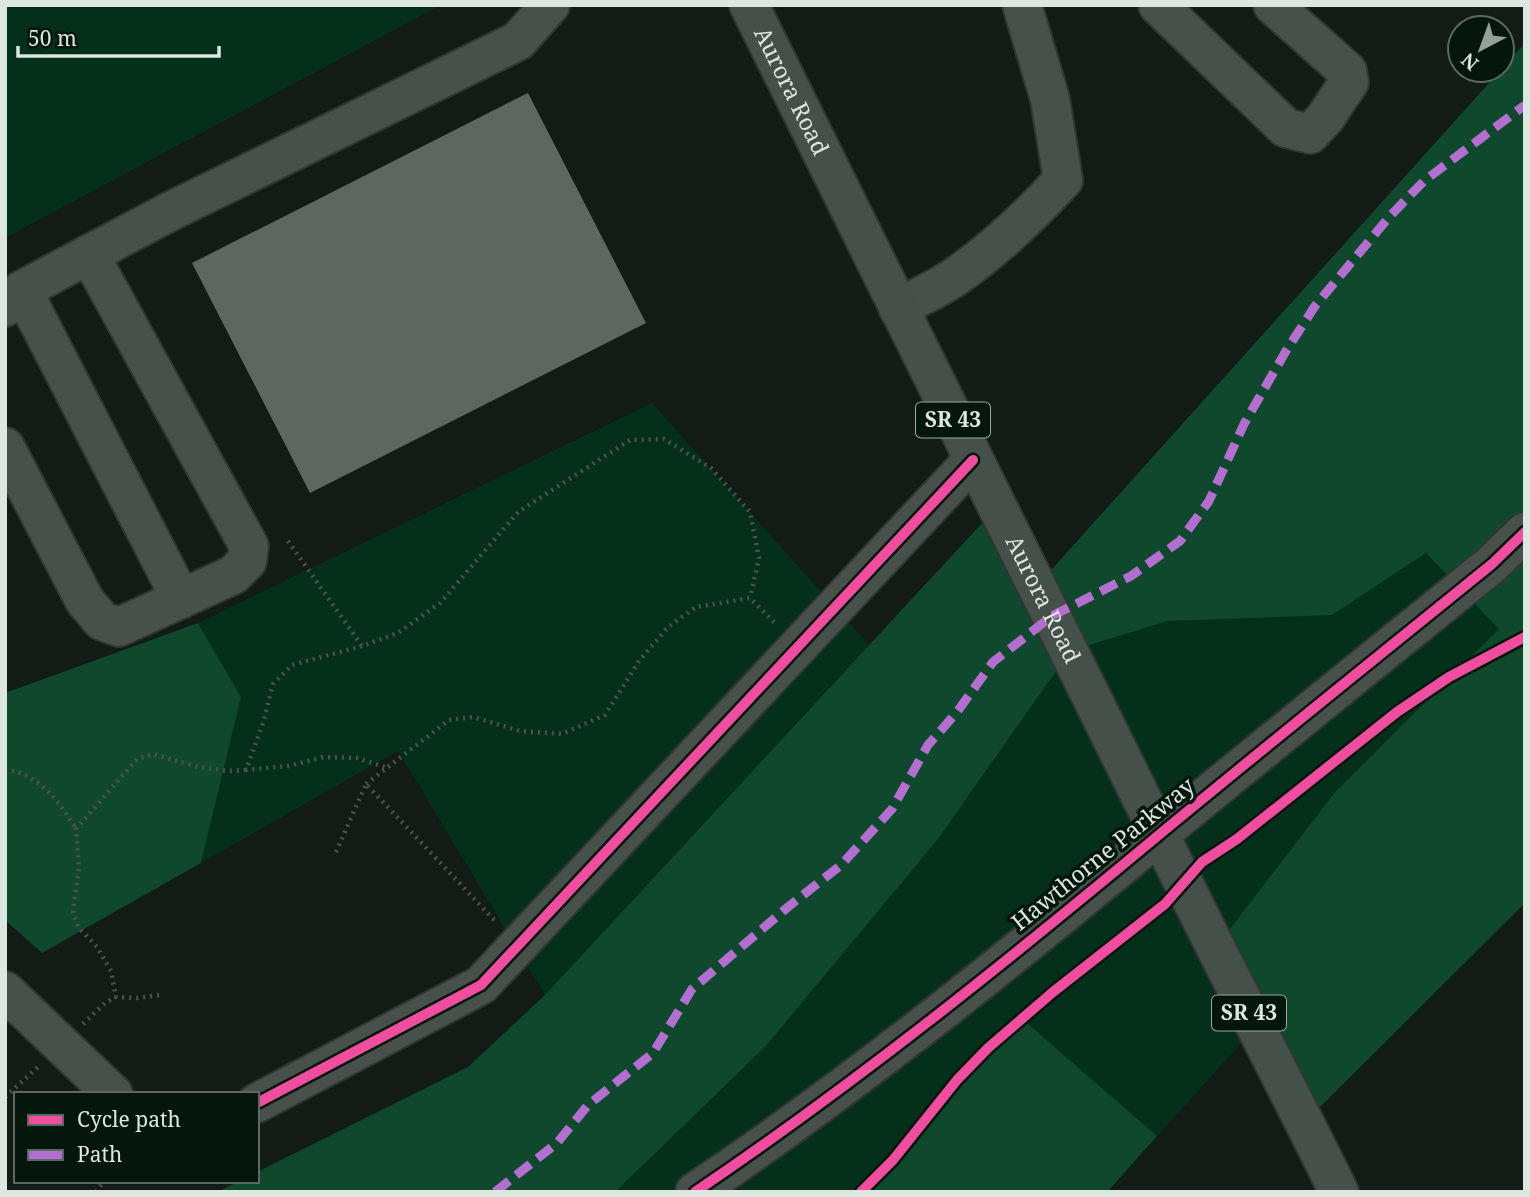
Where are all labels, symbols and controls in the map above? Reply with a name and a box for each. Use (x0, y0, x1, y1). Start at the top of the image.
scale bar (18, 14, 219, 58)
north arrow (1446, 14, 1516, 84)
street label: Aurora Road (747, 21, 837, 160)
text: 50 m (28, 24, 77, 52)
text: N (1456, 47, 1484, 77)
road number: SR 43 (916, 402, 990, 438)
street label: Aurora Road (999, 529, 1089, 668)
street label: Hawthorne Parkway (1004, 769, 1201, 937)
road number: SR 43 (1212, 996, 1286, 1030)
legend (14, 1092, 259, 1183)
text: Cycle path (77, 1105, 181, 1133)
text: Path (77, 1140, 122, 1168)

